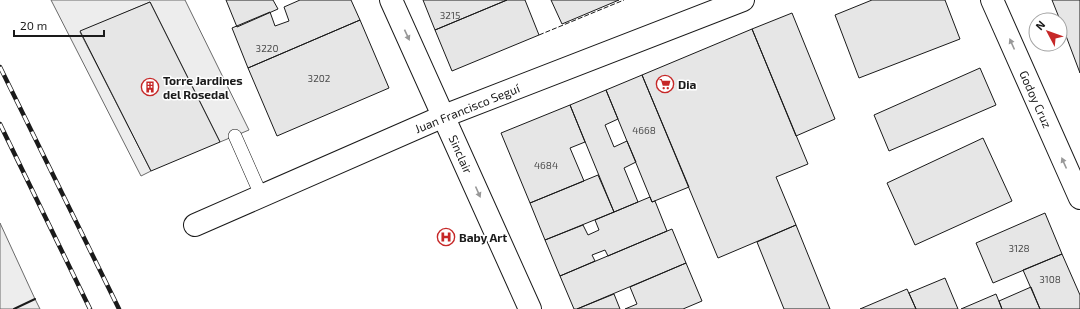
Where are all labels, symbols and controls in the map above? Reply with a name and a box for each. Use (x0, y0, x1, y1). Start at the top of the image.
house number: 3215 (440, 9, 460, 21)
scale bar (14, 12, 104, 38)
north arrow (1028, 12, 1068, 52)
text: 20 m (20, 18, 47, 32)
text: N (1033, 18, 1048, 32)
one-way arrow (404, 30, 410, 41)
one-way arrow (1008, 37, 1014, 49)
house number: 3220 (256, 42, 278, 54)
street label: Godoy Cruz (1017, 68, 1055, 130)
house number: 3202 (308, 72, 331, 84)
place label: Torre Jardines del Rosedal (163, 73, 243, 101)
supermarket icon: Dia (655, 74, 675, 94)
building icon: Torre Jardines del Rosedal (140, 77, 160, 97)
place label: Dia (678, 77, 697, 91)
street label: Juan Francisco Seguí (413, 80, 522, 135)
house number: 4668 (632, 124, 656, 136)
street label: Sinclair (446, 133, 476, 176)
one-way arrow (1061, 157, 1067, 168)
house number: 4684 (534, 159, 558, 171)
one-way arrow (475, 187, 481, 198)
hospital icon: Baby Art (436, 227, 456, 247)
place label: Baby Art (459, 230, 507, 245)
house number: 3128 (1008, 242, 1030, 254)
house number: 3108 (1039, 273, 1061, 285)

